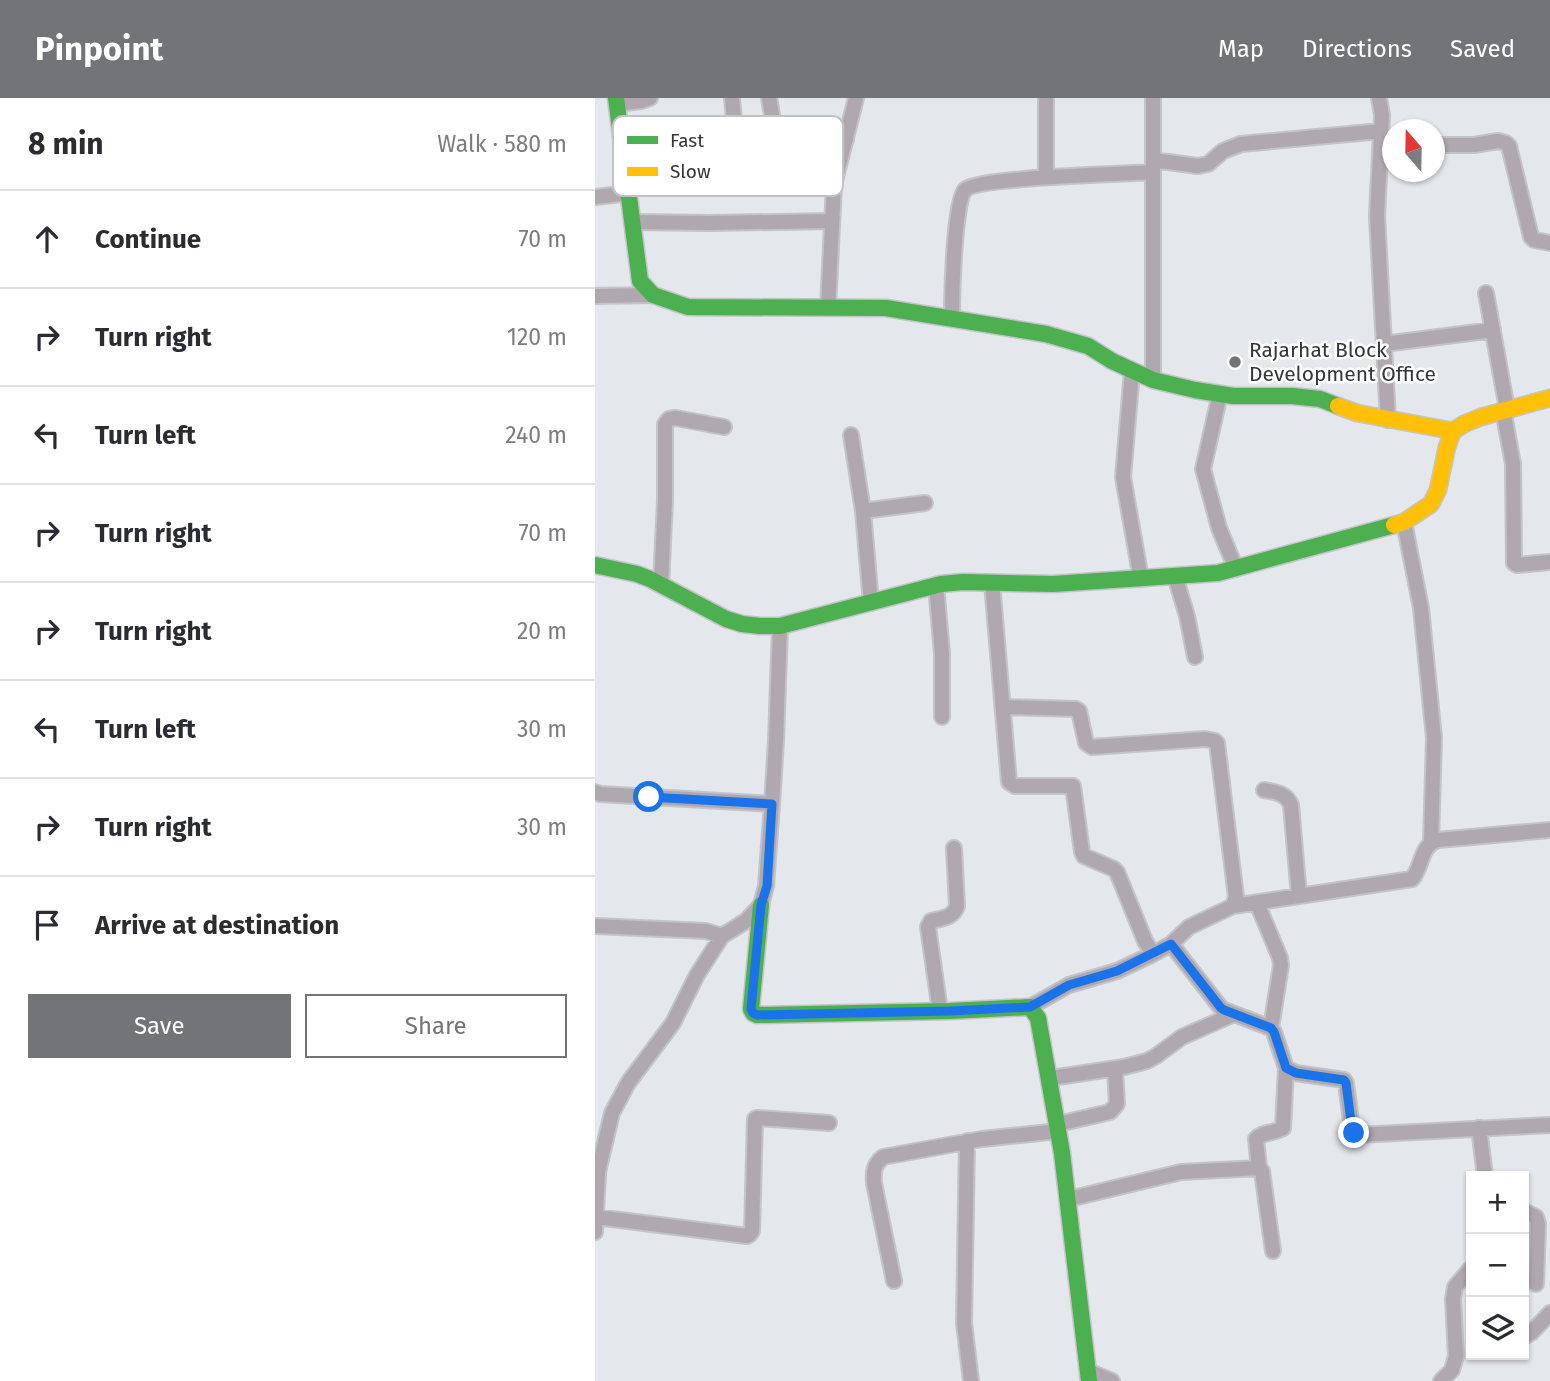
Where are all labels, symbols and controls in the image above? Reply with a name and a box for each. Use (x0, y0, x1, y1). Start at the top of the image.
text: Pinpoint (35, 29, 163, 69)
text: Map (1218, 35, 1264, 63)
text: Directions (1302, 35, 1412, 63)
text: Saved (1450, 35, 1515, 63)
legend (613, 116, 843, 196)
north arrow (1382, 119, 1445, 182)
text: 8 min (28, 126, 104, 162)
text: Fast (670, 129, 704, 152)
text: Walk · 580 m (437, 130, 567, 158)
text: Slow (670, 160, 711, 183)
icon: ahead (28, 220, 66, 258)
text: Continue (95, 224, 201, 255)
text: 70 m (518, 225, 567, 253)
icon: right (28, 318, 66, 356)
text: Turn right (95, 322, 212, 353)
text: 120 m (507, 323, 567, 351)
place label: Rajarhat Block Development Office (1249, 337, 1436, 387)
marker: Rajarhat Block Development Office (1227, 354, 1243, 370)
icon: left (28, 416, 66, 454)
text: Turn left (95, 420, 196, 451)
text: 240 m (505, 421, 567, 449)
icon: right (28, 514, 66, 552)
text: Turn right (95, 518, 212, 549)
text: 70 m (518, 519, 567, 547)
icon: right (28, 612, 66, 650)
text: Turn right (95, 616, 212, 647)
text: 20 m (517, 617, 567, 645)
icon: left (28, 710, 66, 748)
text: Turn left (95, 714, 196, 745)
text: 30 m (517, 715, 567, 743)
route start (633, 781, 664, 812)
icon: right (28, 808, 66, 846)
text: Turn right (95, 812, 212, 843)
text: 30 m (517, 813, 567, 841)
icon: arrive (28, 906, 66, 944)
text: Arrive at destination (95, 910, 339, 941)
button: Save (28, 994, 291, 1058)
button: Share (305, 994, 567, 1058)
route end (1338, 1117, 1369, 1148)
map controls (1466, 1171, 1529, 1360)
button: + (1466, 1171, 1529, 1234)
button: − (1466, 1234, 1529, 1297)
button: layers (1466, 1297, 1529, 1360)

